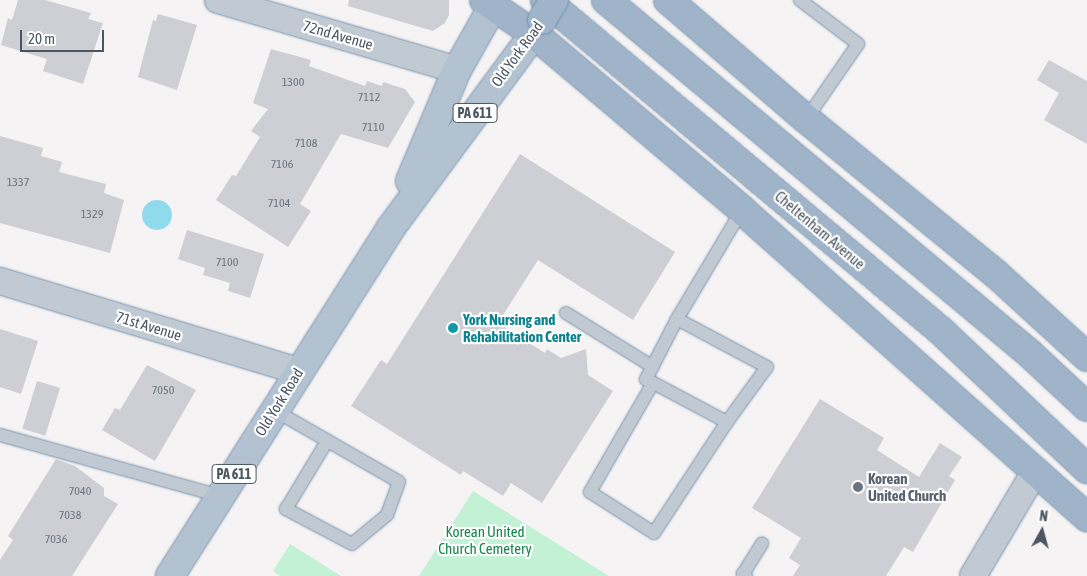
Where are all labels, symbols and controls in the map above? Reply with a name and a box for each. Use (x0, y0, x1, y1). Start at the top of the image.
street label: 72nd Avenue (301, 16, 375, 54)
street label: Old York Road (487, 18, 547, 90)
scale bar (22, 20, 106, 52)
text: 20 m (28, 30, 55, 47)
house number: 1300 (282, 76, 304, 90)
house number: 7112 (358, 91, 380, 105)
road number: PA 611 (452, 102, 498, 125)
house number: 7110 (362, 121, 384, 135)
house number: 7108 (295, 137, 317, 151)
house number: 7106 (271, 158, 293, 172)
house number: 1337 (7, 176, 29, 190)
street label: Cheltenham Avenue (771, 187, 869, 273)
house number: 7104 (268, 197, 290, 211)
house number: 1329 (81, 208, 103, 222)
house number: 7100 (216, 256, 238, 270)
street label: 71st Avenue (114, 308, 184, 344)
place label: York Nursing and Rehabilitation Center (463, 310, 581, 345)
marker: York Nursing and Rehabilitation Center (447, 322, 459, 334)
street label: Old York Road (251, 365, 307, 439)
house number: 7050 (152, 384, 174, 398)
road number: PA 611 (212, 462, 256, 486)
place label: Korean United Church (868, 469, 946, 504)
marker: Korean United Church (852, 481, 864, 493)
house number: 7040 (69, 485, 91, 499)
north arrow (1017, 506, 1067, 556)
text: N (1039, 508, 1049, 525)
house number: 7038 (59, 509, 81, 523)
park label: Korean United Church Cemetery (438, 522, 532, 557)
house number: 7036 (45, 533, 67, 547)

